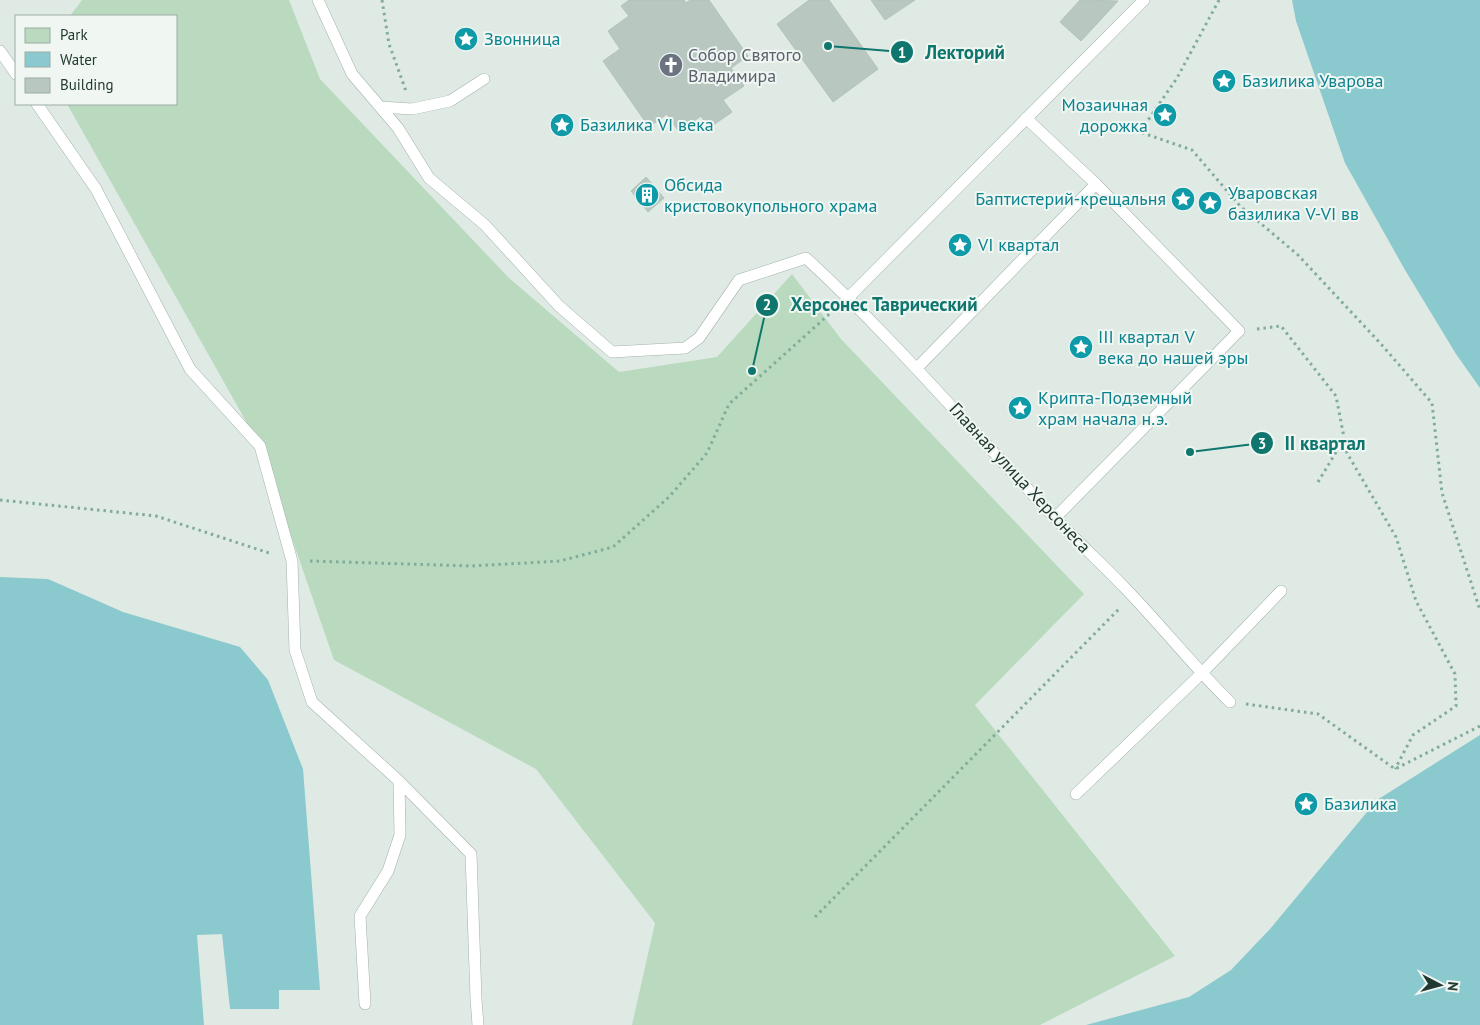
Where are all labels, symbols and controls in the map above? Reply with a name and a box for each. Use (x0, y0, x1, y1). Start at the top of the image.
legend (15, 15, 178, 105)
text: Park (60, 25, 88, 44)
place icon: Звонница (453, 26, 479, 52)
place label: Звонница (484, 27, 560, 50)
callout: Лекторий (890, 35, 1015, 69)
text: Лекторий (924, 40, 1005, 64)
place label: Собор Святого Владимира (688, 43, 801, 87)
text: 1 (898, 43, 906, 62)
text: Water (60, 50, 97, 69)
church icon: Собор Святого Владимира (658, 52, 684, 78)
place icon: Базилика Уварова (1211, 68, 1237, 94)
place label: Базилика Уварова (1242, 69, 1384, 92)
text: Building (60, 75, 114, 94)
place label: Мозаичная дорожка (1061, 93, 1148, 137)
place icon: Мозаичная дорожка (1152, 102, 1178, 128)
place icon: Базилика VI века (549, 112, 575, 138)
place label: Базилика VI века (580, 113, 714, 136)
place label: Обсида кристовокупольного храма (664, 173, 877, 217)
place label: Уваровская базилика V-VI вв (1228, 181, 1359, 225)
building icon: Обсида кристовокупольного храма (634, 182, 660, 208)
place icon: Баптистерий-крещальня (1170, 186, 1196, 212)
place label: Баптистерий-крещальня (975, 187, 1166, 210)
place icon: Уваровская базилика V-VI вв (1197, 190, 1223, 216)
place icon: VI квартал (947, 232, 973, 258)
place label: VI квартал (977, 233, 1059, 256)
callout: Херсонес Таврический (755, 288, 988, 322)
text: Херсонес Таврический (790, 292, 978, 316)
text: 2 (763, 295, 771, 314)
place label: III квартал V века до нашей эры (1098, 325, 1248, 369)
place icon: III квартал V века до нашей эры (1068, 334, 1094, 360)
place label: Крипта-Подземный храм начала н.э. (1038, 386, 1192, 430)
place icon: Крипта-Подземный храм начала н.э. (1007, 395, 1033, 421)
street label: Главная улица Херсонеса (945, 398, 1096, 558)
callout: II квартал (1249, 426, 1375, 460)
text: II квартал (1284, 431, 1366, 455)
text: 3 (1258, 434, 1266, 453)
place icon: Базилика (1293, 791, 1319, 817)
place label: Базилика (1324, 792, 1397, 815)
north arrow (1415, 960, 1465, 1010)
text: N (1443, 981, 1462, 992)

